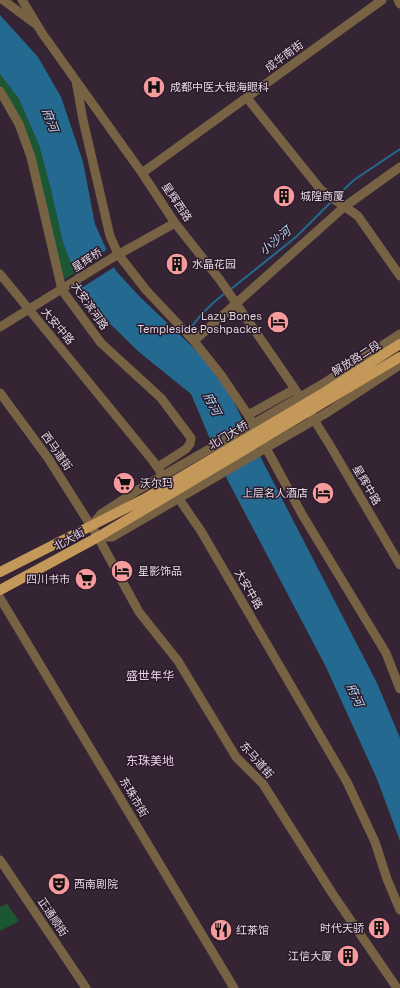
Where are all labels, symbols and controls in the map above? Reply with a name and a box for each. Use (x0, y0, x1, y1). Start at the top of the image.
street label: 成华南街 (262, 37, 306, 75)
hospital icon: 成都中医大银海眼科 (141, 74, 167, 100)
place label: 成都中医大银海眼科 (170, 80, 269, 94)
water label: 府河 (38, 106, 62, 136)
street label: 星辉西路 (159, 180, 195, 224)
building icon: 城隍商厦 (271, 183, 297, 209)
place label: 城隍商厦 (300, 189, 344, 203)
water label: 小沙河 (256, 222, 296, 259)
street label: 星辉桥 (69, 245, 105, 275)
building icon: 水晶花园 (164, 251, 190, 277)
place label: 水晶花园 (192, 257, 236, 271)
street label: 大安滨河路 (68, 279, 112, 333)
street label: 大安中路 (38, 305, 78, 347)
place label: Lazy Bones Templeside Poshpacker (138, 309, 262, 336)
hotel icon: Lazy Bones Templeside Poshpacker (265, 309, 291, 335)
street label: 解放路二段 (329, 337, 383, 379)
water label: 府河 (199, 390, 225, 420)
street label: 北门大桥 (206, 418, 250, 452)
street label: 西马道街 (39, 429, 75, 473)
street label: 星辉中路 (350, 462, 384, 508)
supermarket icon: 沃尔玛 (111, 470, 137, 496)
place label: 沃尔玛 (140, 476, 173, 490)
hotel icon: 上层名人酒店 (310, 480, 336, 506)
place label: 上层名人酒店 (242, 486, 308, 500)
street label: 北大街 (51, 525, 87, 553)
hotel icon: 星影饰品 (109, 558, 135, 584)
place label: 星影饰品 (138, 564, 182, 578)
supermarket icon: 四川书市 (73, 566, 99, 592)
street label: 大安中路 (232, 566, 266, 612)
place label: 四川书市 (26, 572, 70, 586)
district label: 盛世年华 (126, 668, 174, 684)
water label: 府河 (343, 681, 368, 711)
street label: 东马道街 (237, 739, 277, 781)
district label: 东珠美地 (126, 753, 174, 769)
street label: 东珠市街 (117, 775, 151, 819)
theatre icon: 西南剧院 (46, 871, 72, 897)
place label: 西南剧院 (74, 877, 118, 891)
street label: 正通顺街 (35, 895, 71, 939)
building icon: 时代天骄 (366, 915, 392, 941)
restaurant icon: 红茶馆 (208, 917, 234, 943)
place label: 时代天骄 (320, 921, 364, 935)
place label: 红茶馆 (236, 923, 269, 937)
building icon: 江信大厦 (335, 943, 361, 969)
place label: 江信大厦 (288, 949, 332, 963)

